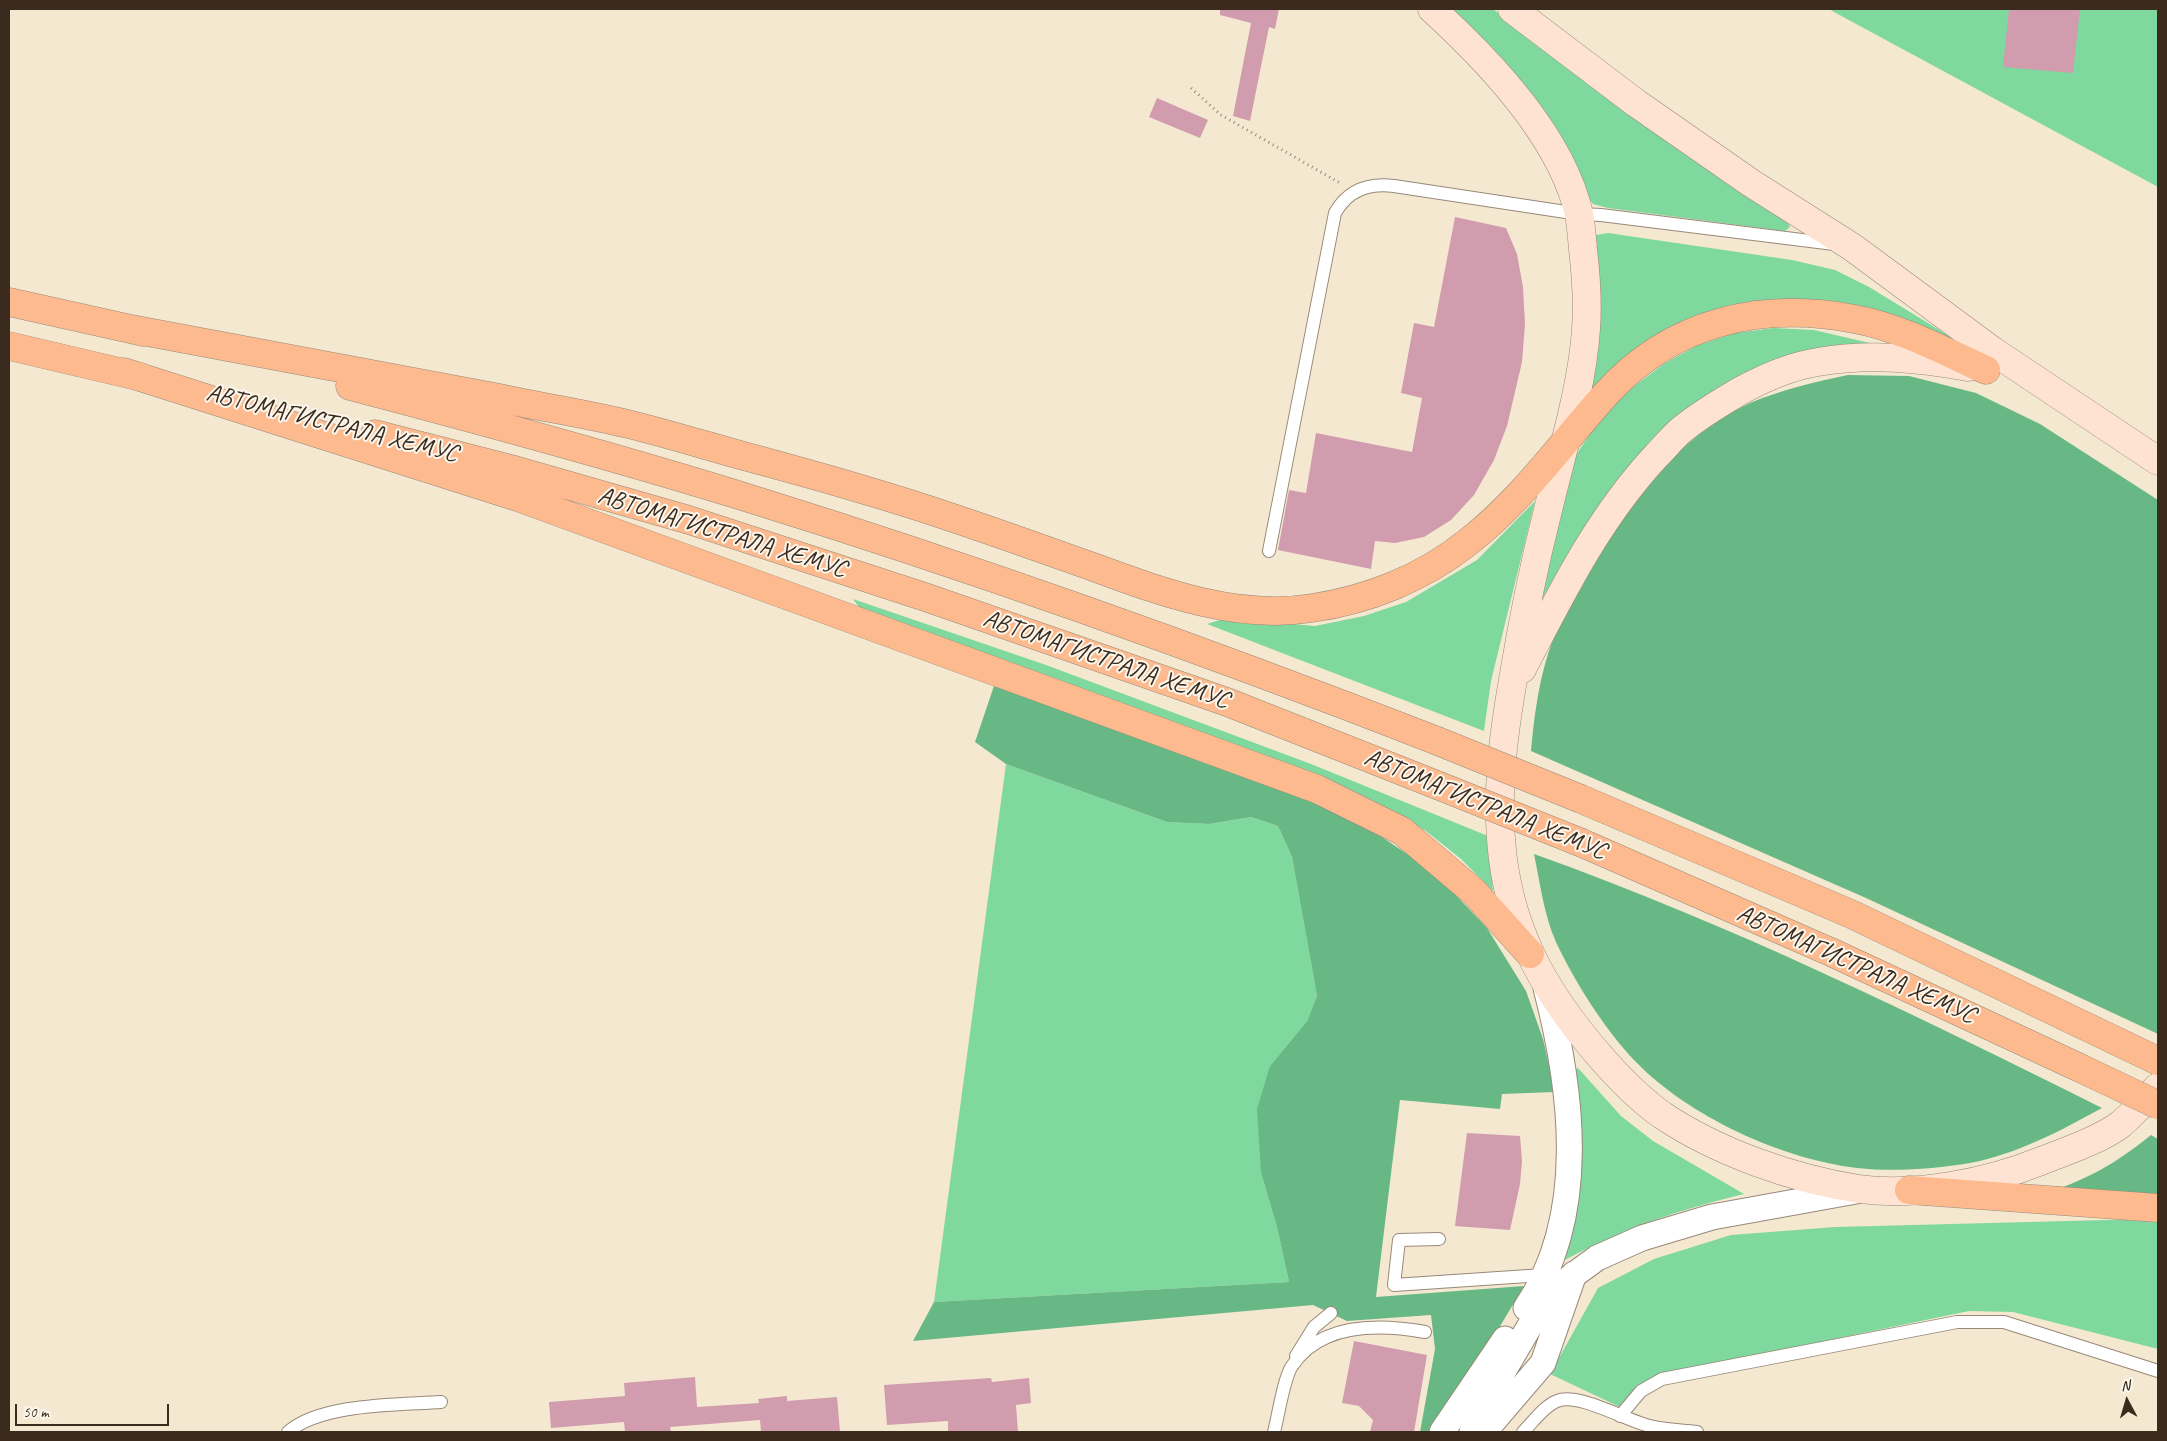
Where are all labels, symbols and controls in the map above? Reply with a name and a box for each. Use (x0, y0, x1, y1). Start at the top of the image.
street label: АВТОМАГИСТРАЛА ХЕМУС (203, 378, 461, 470)
street label: АВТОМАГИСТРАЛА ХЕМУС (594, 481, 850, 585)
street label: АВТОМАГИСТРАЛА ХЕМУС (979, 604, 1233, 716)
street label: АВТОМАГИСТРАЛА ХЕМУС (1360, 743, 1610, 867)
street label: АВТОМАГИСТРАЛА ХЕМУС (1732, 899, 1980, 1031)
north arrow (2102, 1376, 2152, 1426)
text: N (2120, 1377, 2131, 1394)
scale bar (18, 1394, 171, 1426)
text: 50 m (23, 1403, 49, 1422)

